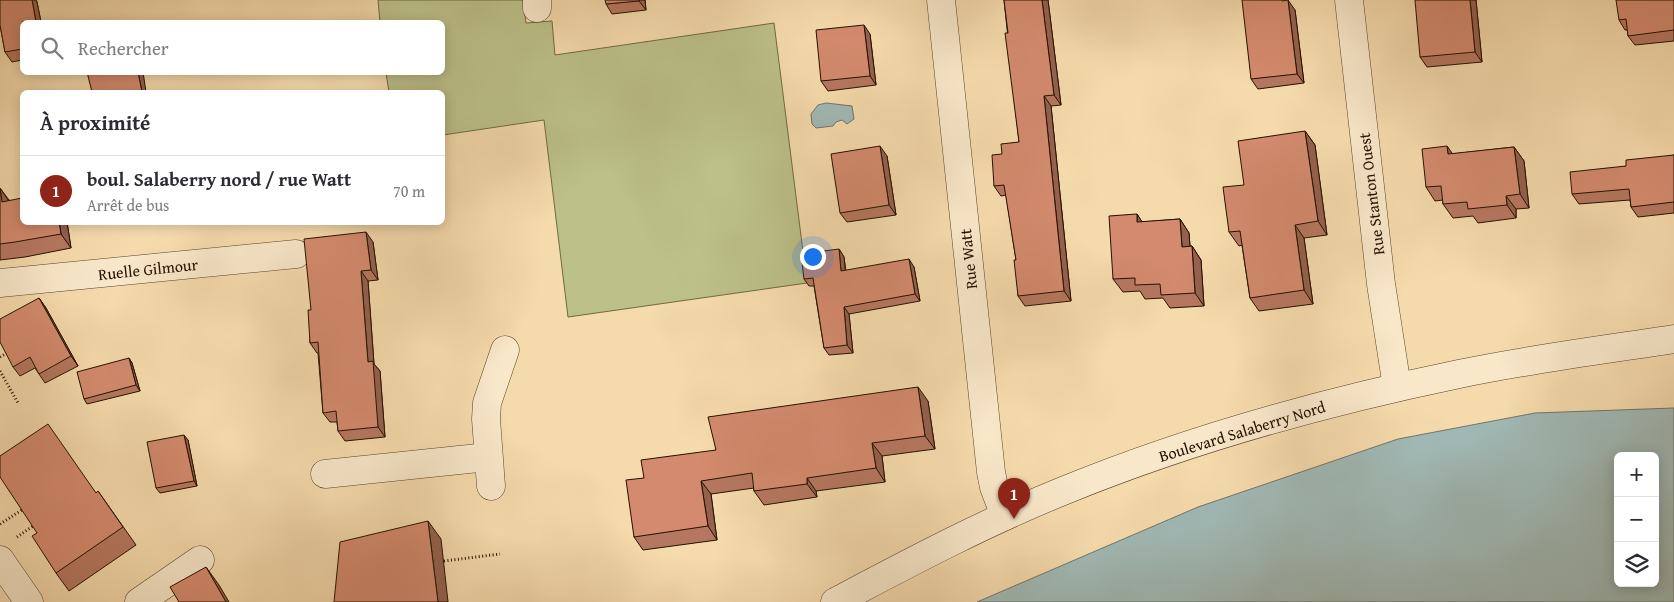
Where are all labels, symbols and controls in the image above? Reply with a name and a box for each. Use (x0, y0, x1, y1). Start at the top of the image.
search box (20, 20, 445, 75)
icon: search (38, 34, 66, 62)
text: Rechercher (78, 34, 169, 62)
text: À proximité (40, 107, 150, 138)
street label: Rue Stanton Ouest (1352, 131, 1390, 257)
text: boul. Salaberry nord / rue Watt (87, 165, 351, 193)
text: 1 (52, 179, 60, 203)
text: 70 m (393, 179, 425, 203)
text: Arrêt de bus (87, 193, 169, 217)
street label: Rue Watt (953, 227, 983, 290)
your location (800, 244, 826, 270)
street label: Ruelle Gilmour (97, 252, 200, 286)
street label: Boulevard Salaberry Nord (1156, 394, 1329, 468)
map controls (1614, 452, 1659, 587)
button: + (1614, 452, 1659, 497)
pin: 1 (998, 478, 1030, 519)
button: − (1614, 497, 1659, 542)
button: layers (1614, 542, 1659, 587)

